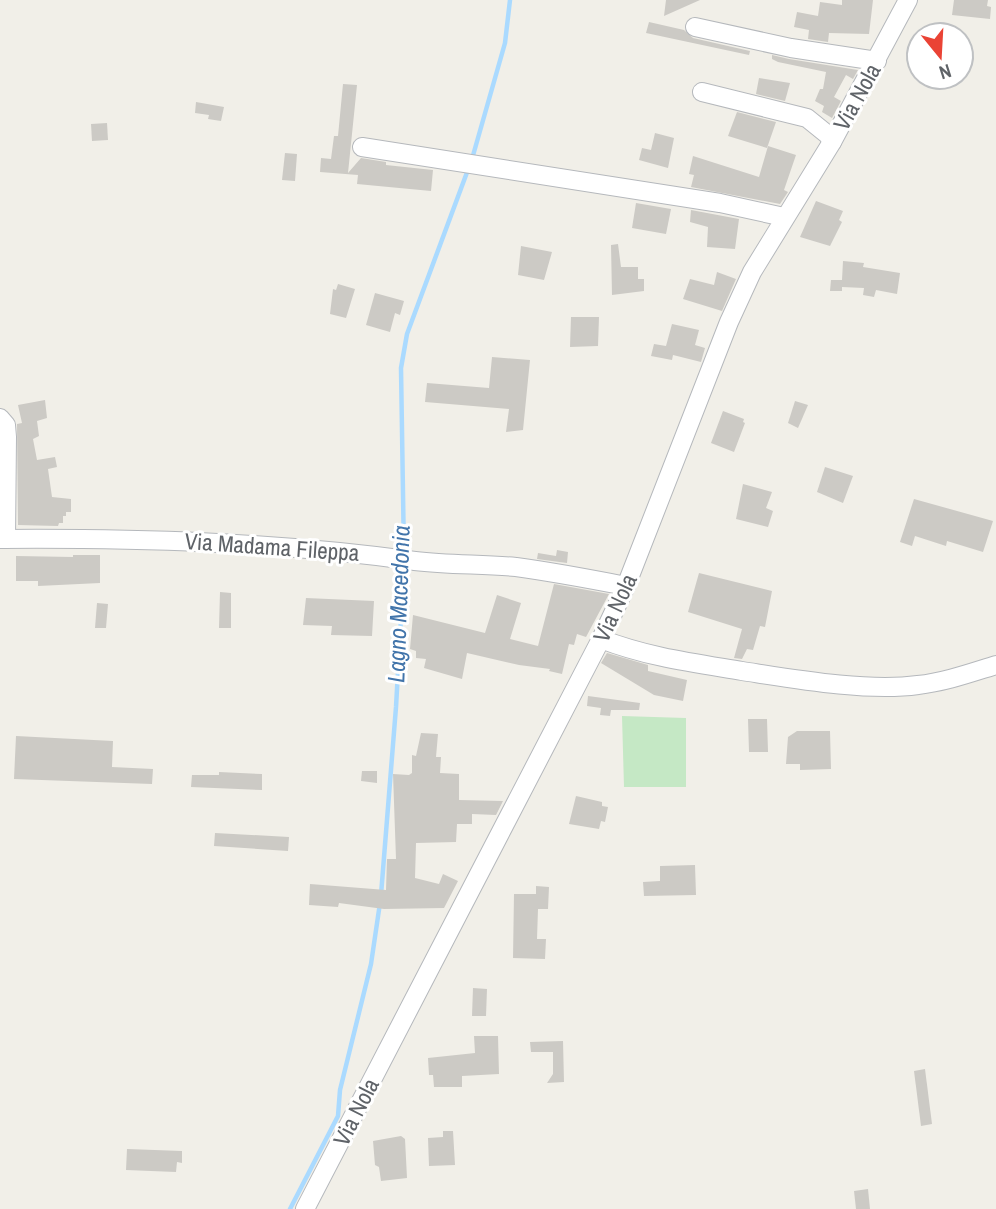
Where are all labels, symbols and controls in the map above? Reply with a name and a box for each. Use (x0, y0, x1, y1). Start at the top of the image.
north arrow (905, 21, 975, 91)
street label: Via Nola (826, 57, 888, 136)
text: N (936, 58, 955, 86)
street label: Via Madama Fileppa (184, 525, 361, 568)
water label: Lagno Macedonia (379, 525, 417, 683)
street label: Via Nola (585, 568, 644, 647)
street label: Via Nola (325, 1072, 386, 1151)

